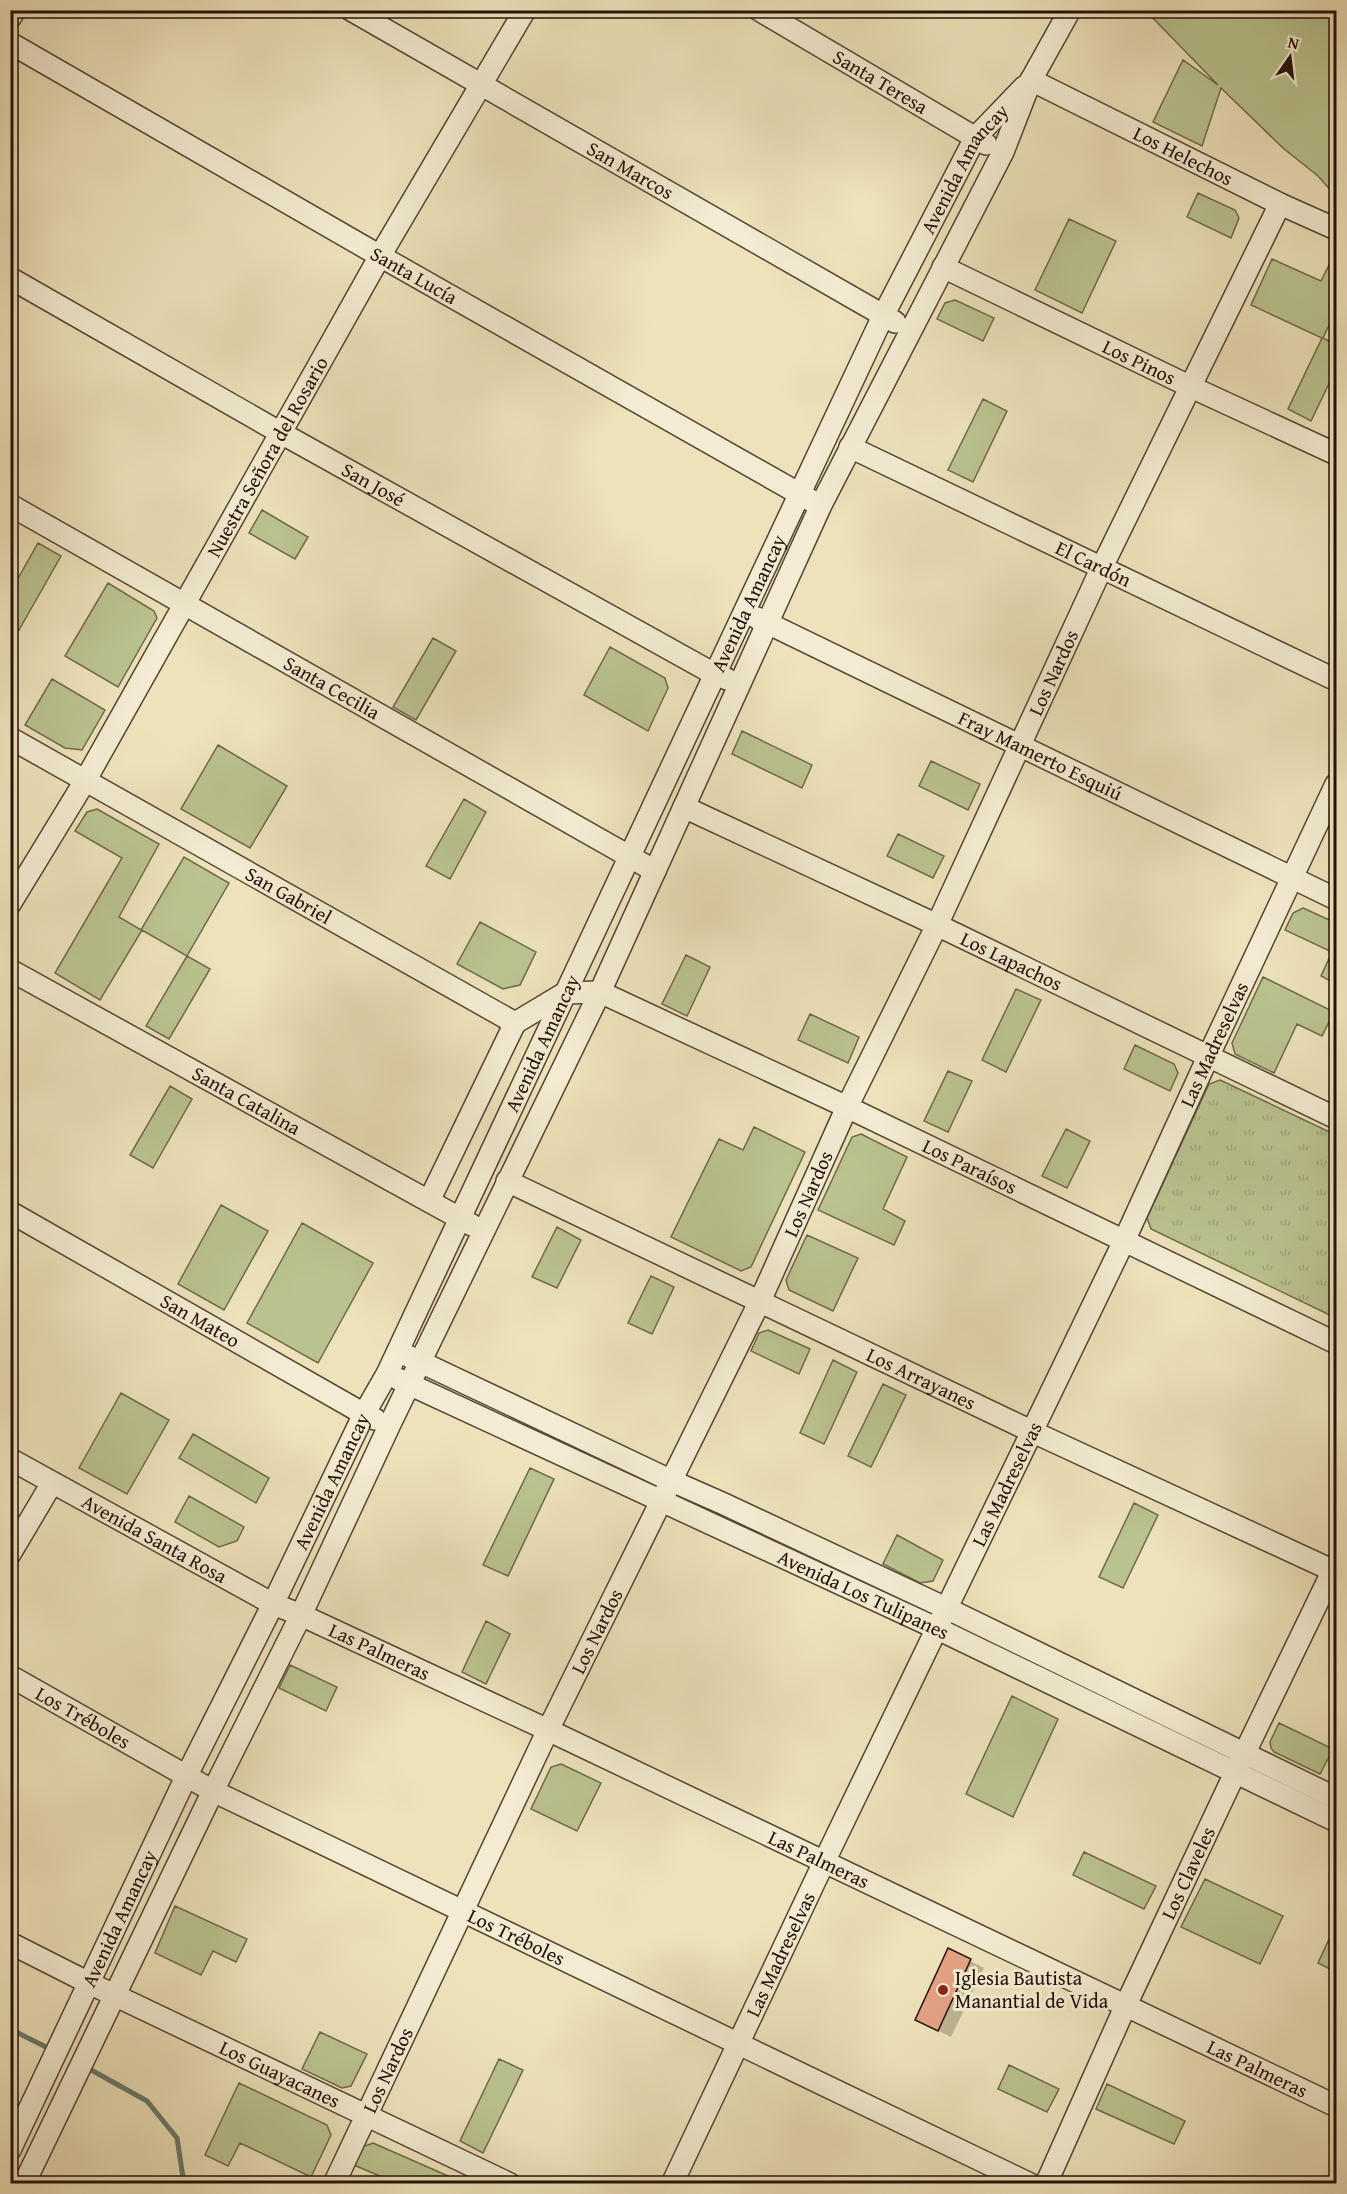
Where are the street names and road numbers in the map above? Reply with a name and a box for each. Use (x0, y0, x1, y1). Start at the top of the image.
street label: Santa Teresa (828, 42, 934, 121)
street label: Avenida Amancay (913, 97, 1015, 239)
street label: Los Helechos (1129, 118, 1238, 192)
street label: San Marcos (582, 133, 679, 206)
street label: Santa Lucía (365, 239, 464, 311)
street label: Los Pinos (1098, 331, 1181, 392)
street label: Nuestra Señora del Rosario (199, 351, 335, 562)
street label: San José (337, 455, 411, 513)
street label: Avenida Amancay (703, 530, 793, 677)
street label: El Cardón (1051, 533, 1136, 594)
street label: Los Nardos (1021, 625, 1085, 720)
street label: Santa Cecilia (278, 648, 386, 726)
street label: Fray Mamerto Esquiú (954, 703, 1128, 807)
street label: San Gabriel (240, 859, 338, 931)
street label: Los Lapachos (956, 924, 1068, 998)
street label: Avenida Amancay (497, 970, 586, 1117)
street label: Las Madreselvas (1172, 977, 1255, 1112)
street label: Santa Catalina (187, 1058, 307, 1142)
street label: Los Paraísos (918, 1131, 1022, 1201)
street label: Los Nardos (776, 1146, 840, 1241)
street label: San Mateo (155, 1286, 246, 1354)
street label: Los Arrayanes (862, 1340, 981, 1417)
street label: Avenida Amancay (286, 1408, 377, 1555)
street label: Las Madreselvas (964, 1416, 1049, 1551)
street label: Avenida Santa Rosa (77, 1486, 233, 1590)
street label: Avenida Los Tulipanes (773, 1542, 954, 1646)
street label: Los Nardos (563, 1583, 630, 1679)
street label: Las Palmeras (324, 1615, 435, 1687)
street label: Los Tréboles (31, 1679, 136, 1755)
street label: Los Claveles (1153, 1821, 1222, 1924)
street label: Las Palmeras (764, 1822, 874, 1895)
street label: Avenida Amancay (74, 1845, 164, 1992)
street label: Las Madreselvas (738, 1887, 822, 2021)
street label: Los Tréboles (463, 1901, 570, 1972)
street label: Los Nardos (355, 2022, 420, 2117)
street label: Los Guayacanes (215, 2032, 345, 2115)
street label: Las Palmeras (1202, 2032, 1313, 2105)

